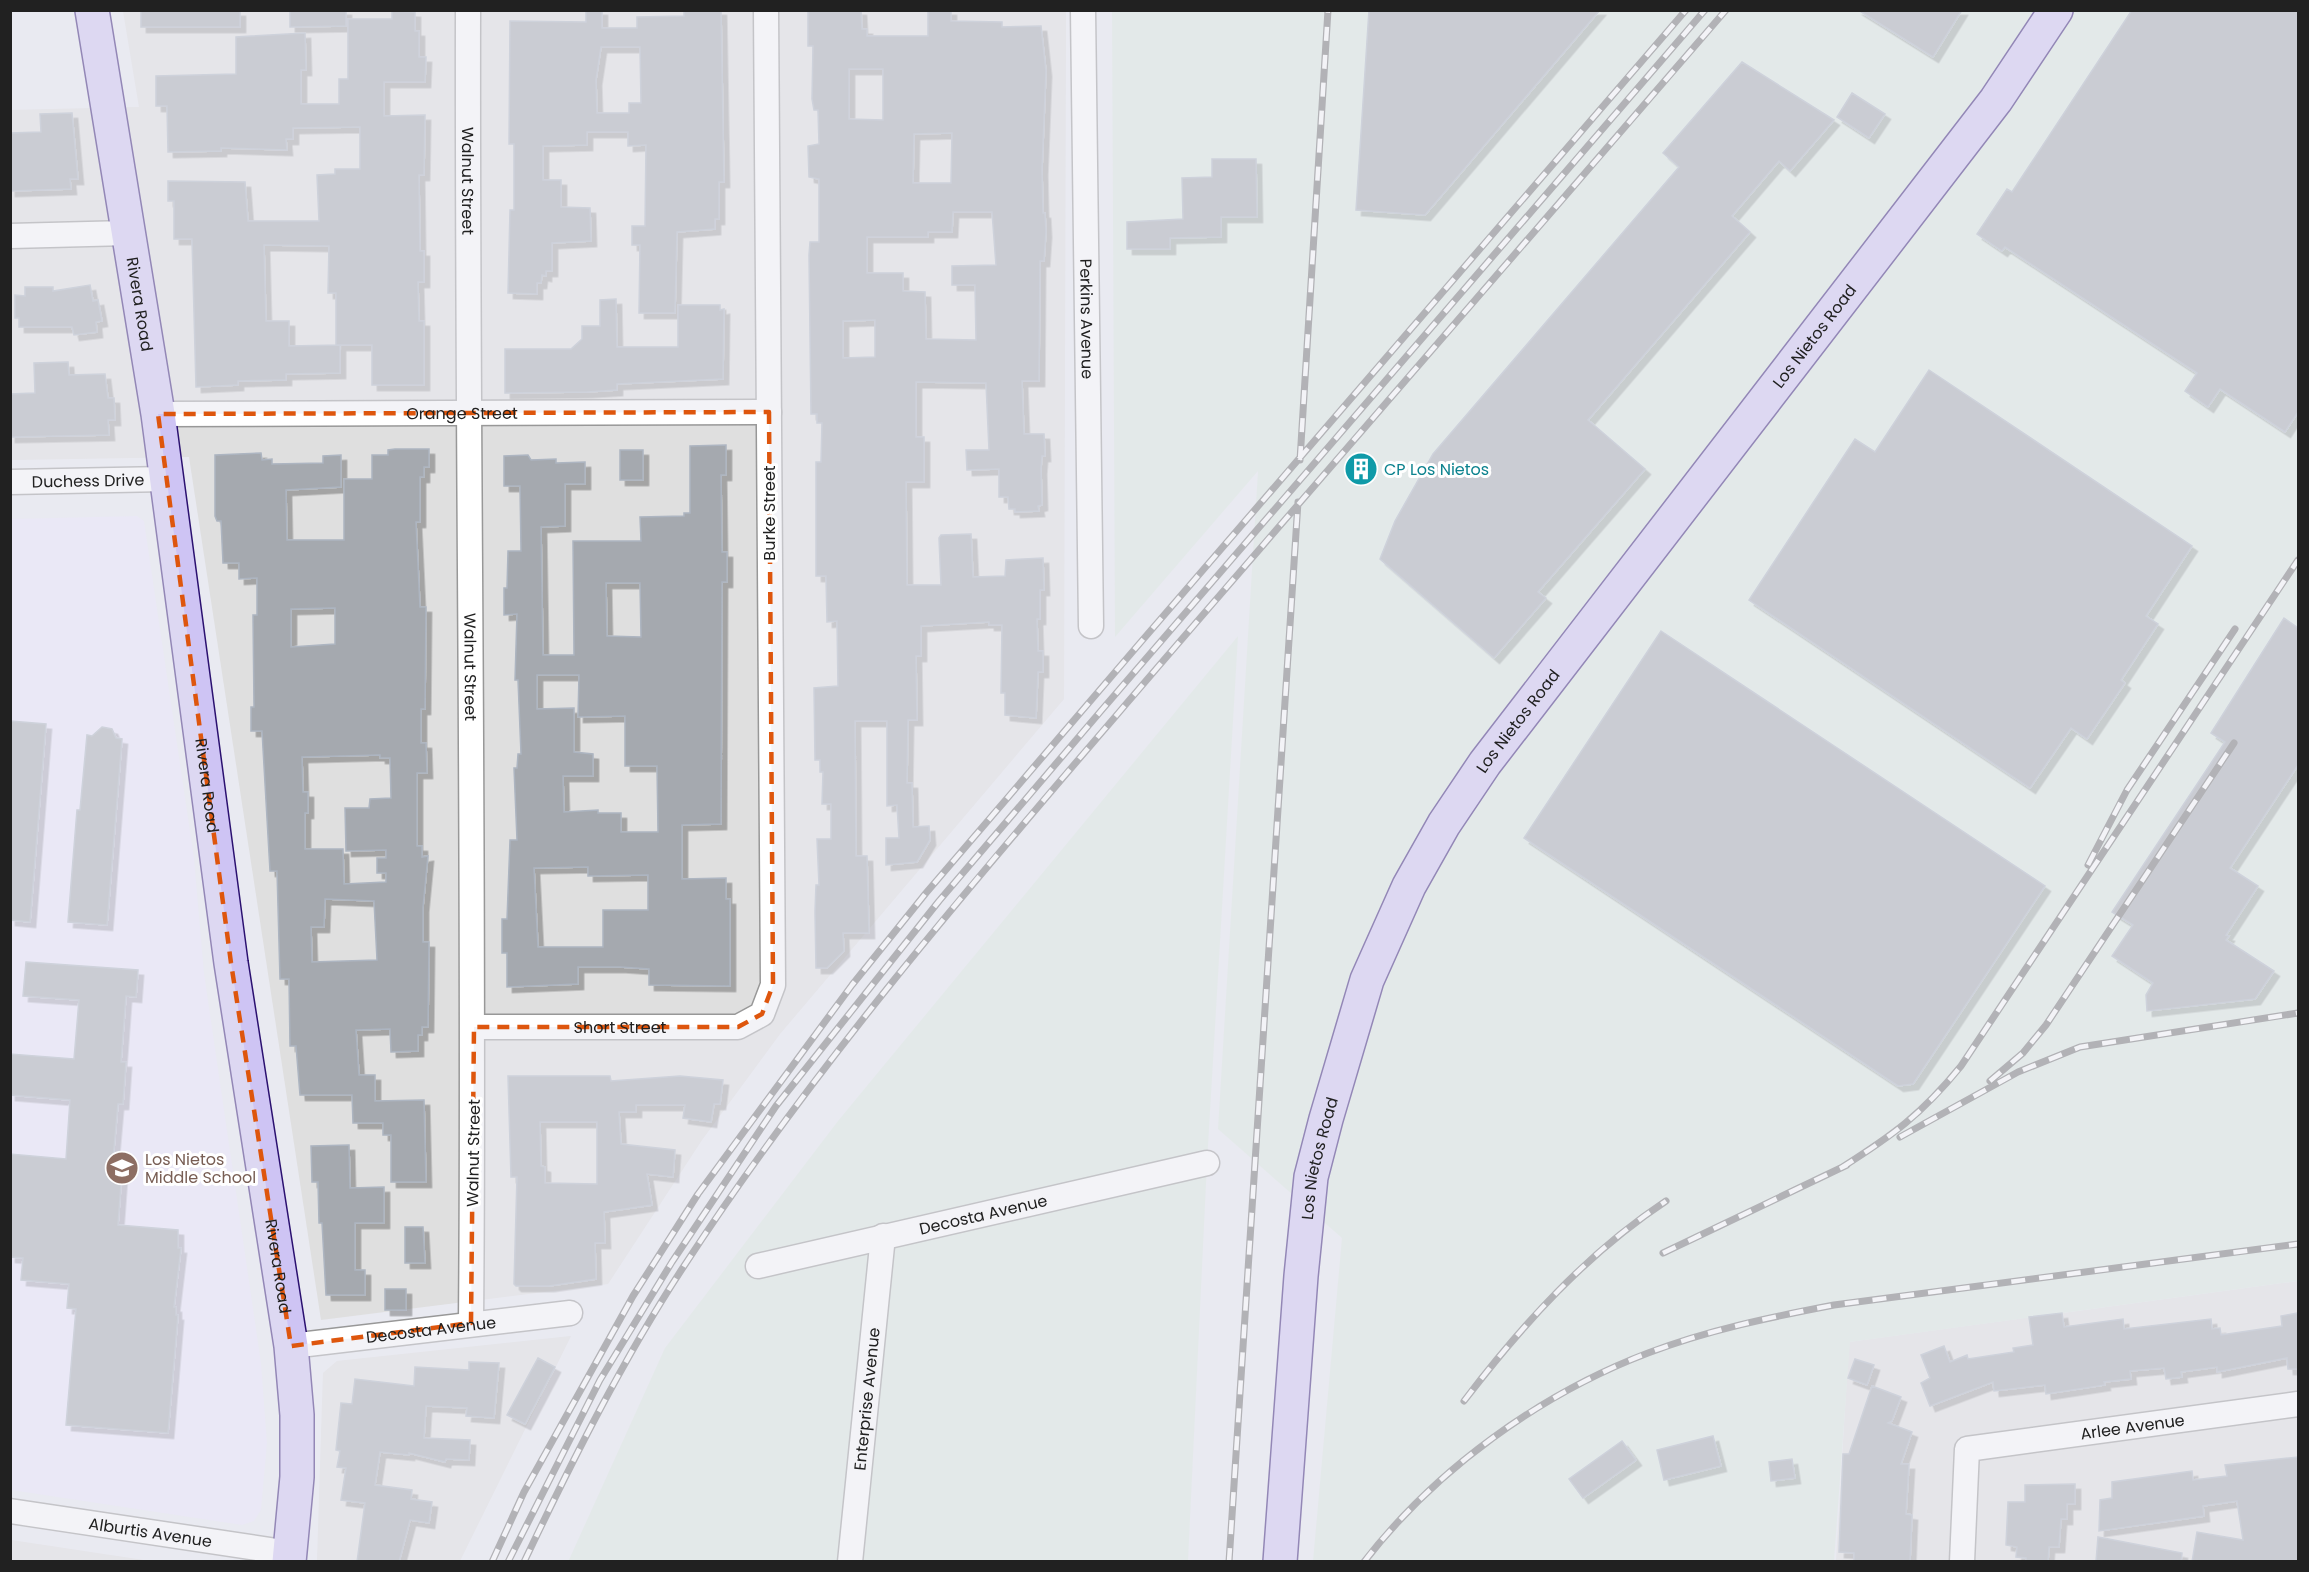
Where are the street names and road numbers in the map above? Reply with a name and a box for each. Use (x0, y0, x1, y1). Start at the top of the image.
street label: Walnut Street (456, 127, 479, 235)
street label: Rivera Road (121, 255, 159, 353)
street label: Perkins Avenue (1074, 259, 1099, 379)
street label: Los Nietos Road (1767, 280, 1862, 393)
street label: Orange Street (406, 402, 518, 425)
street label: Burke Street (758, 465, 781, 561)
street label: Duchess Drive (31, 468, 145, 494)
street label: Walnut Street (458, 613, 482, 721)
street label: Los Nietos Road (1471, 664, 1565, 777)
street label: Rivera Road (189, 737, 225, 834)
street label: Short Street (574, 1016, 667, 1039)
street label: Los Nietos Road (1296, 1094, 1344, 1221)
street label: Walnut Street (461, 1099, 486, 1207)
street label: Decosta Avenue (917, 1189, 1050, 1241)
street label: Rivera Road (259, 1217, 297, 1315)
street label: Decosta Avenue (365, 1311, 497, 1349)
street label: Enterprise Avenue (848, 1326, 886, 1471)
street label: Arlee Avenue (2079, 1409, 2186, 1445)
street label: Alburtis Avenue (87, 1512, 214, 1553)

